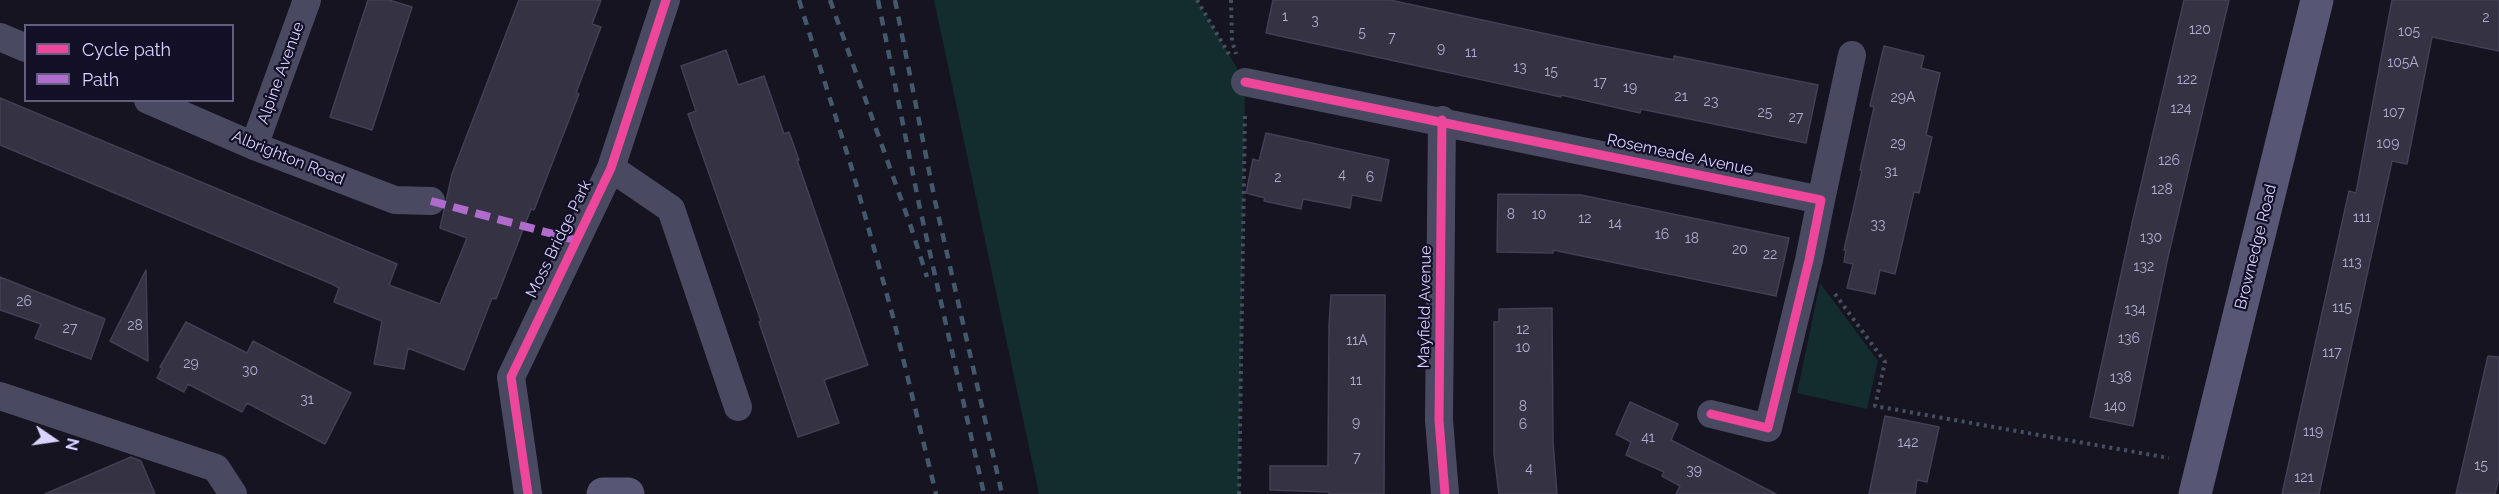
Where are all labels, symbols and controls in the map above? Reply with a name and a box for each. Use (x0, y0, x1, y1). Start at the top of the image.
house number: 1 (1282, 9, 1288, 25)
house number: 2 (2482, 10, 2490, 26)
house number: 3 (1311, 13, 1319, 29)
street label: Alpine Avenue (254, 19, 308, 127)
house number: 120 (2189, 22, 2211, 38)
legend (24, 24, 234, 102)
house number: 105 (2398, 24, 2420, 40)
house number: 5 (1358, 25, 1366, 41)
house number: 7 (1388, 30, 1396, 46)
text: Cycle path (82, 39, 171, 60)
house number: 9 (1437, 41, 1445, 57)
house number: 11 (1465, 45, 1477, 61)
house number: 105A (2387, 55, 2419, 71)
house number: 13 (1513, 60, 1527, 76)
house number: 15 (1544, 64, 1558, 80)
text: Path (82, 69, 119, 90)
house number: 122 (2177, 72, 2197, 88)
house number: 17 (1593, 75, 1607, 91)
house number: 19 (1623, 80, 1637, 96)
house number: 21 (1674, 89, 1688, 105)
house number: 29A (1891, 90, 1915, 106)
house number: 23 (1704, 94, 1718, 110)
house number: 124 (2171, 101, 2191, 117)
house number: 25 (1758, 105, 1772, 121)
house number: 107 (2383, 105, 2405, 121)
house number: 27 (1789, 110, 1803, 126)
street label: Albrighton Road (229, 127, 347, 189)
street label: Rosemeade Avenue (1605, 130, 1755, 180)
house number: 29 (1890, 136, 1906, 152)
house number: 109 (2377, 136, 2399, 152)
house number: 126 (2158, 153, 2180, 169)
house number: 31 (1884, 164, 1898, 180)
house number: 4 (1338, 167, 1346, 183)
house number: 2 (1274, 170, 1282, 186)
house number: 6 (1366, 170, 1374, 186)
street label: Moss Bridge Park (522, 177, 596, 301)
house number: 128 (2151, 182, 2173, 198)
street label: Brownedge Road (2231, 182, 2281, 312)
house number: 8 (1507, 207, 1515, 223)
house number: 10 (1532, 207, 1546, 223)
house number: 111 (2353, 210, 2371, 226)
house number: 12 (1578, 211, 1592, 227)
house number: 14 (1608, 216, 1622, 232)
house number: 33 (1871, 217, 1885, 233)
house number: 16 (1655, 227, 1669, 243)
house number: 130 (2140, 230, 2162, 246)
house number: 18 (1685, 231, 1699, 247)
house number: 20 (1732, 242, 1748, 258)
street label: Mayfield Avenue (1414, 245, 1436, 369)
house number: 22 (1763, 247, 1777, 263)
house number: 113 (2342, 255, 2362, 271)
house number: 132 (2134, 259, 2154, 275)
house number: 26 (16, 294, 32, 310)
house number: 115 (2332, 300, 2352, 316)
house number: 134 (2124, 302, 2146, 318)
house number: 28 (127, 318, 143, 334)
house number: 27 (63, 321, 77, 337)
house number: 12 (1516, 322, 1530, 338)
house number: 136 (2118, 331, 2140, 347)
house number: 11A (1346, 333, 1368, 349)
house number: 10 (1516, 340, 1530, 356)
house number: 117 (2322, 345, 2342, 361)
house number: 29 (183, 356, 199, 372)
house number: 30 (242, 363, 258, 379)
house number: 138 (2110, 370, 2132, 386)
house number: 11 (1350, 373, 1362, 389)
house number: 31 (300, 392, 314, 408)
house number: 8 (1519, 399, 1527, 415)
house number: 140 (2104, 399, 2126, 415)
north arrow (24, 410, 84, 470)
house number: 9 (1352, 415, 1360, 431)
house number: 6 (1519, 417, 1527, 433)
house number: 119 (2303, 424, 2323, 440)
house number: 41 (1641, 430, 1655, 446)
house number: 142 (1898, 435, 1918, 451)
text: N (61, 436, 83, 452)
house number: 7 (1353, 450, 1361, 466)
house number: 15 (2474, 458, 2488, 474)
house number: 4 (1525, 461, 1533, 477)
house number: 39 (1686, 463, 1702, 479)
house number: 121 (2294, 470, 2314, 486)

